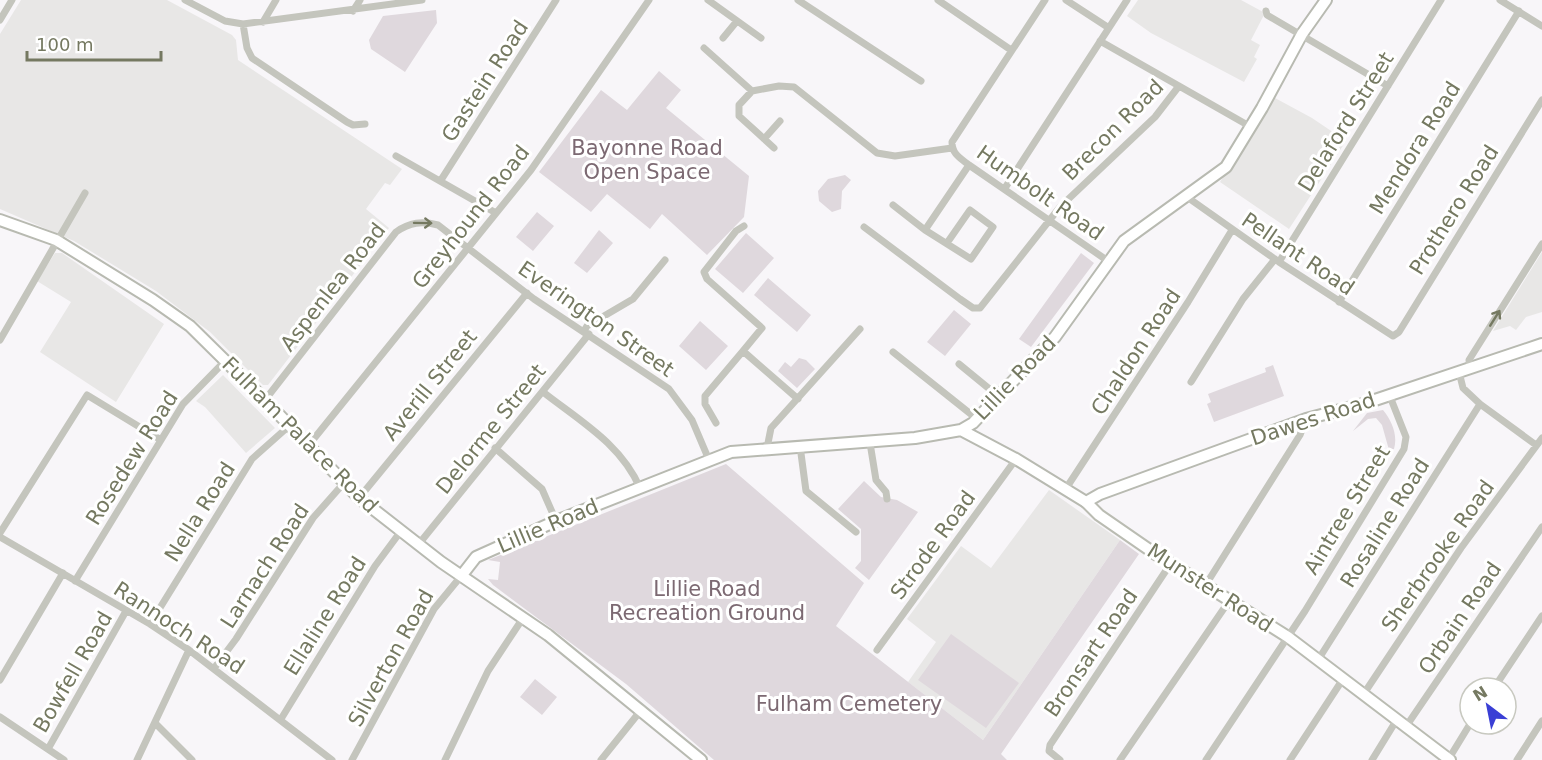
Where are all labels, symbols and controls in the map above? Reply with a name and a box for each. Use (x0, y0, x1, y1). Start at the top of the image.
street label: Gastein Road (437, 16, 533, 146)
scale bar (27, 24, 160, 62)
text: 100 m (36, 34, 94, 55)
street label: Delaford Street (1293, 48, 1399, 196)
street label: Brecon Road (1058, 75, 1168, 185)
street label: Mendora Road (1365, 77, 1465, 219)
park label: Bayonne Road Open Space (571, 136, 723, 184)
street label: Humbolt Road (972, 140, 1108, 246)
street label: Greyhound Road (408, 141, 534, 293)
street label: Prothero Road (1405, 141, 1503, 279)
street label: Pellant Road (1237, 208, 1359, 300)
street label: Aspenlea Road (276, 218, 390, 356)
one-way arrow (413, 218, 432, 229)
street label: Everington Street (514, 256, 678, 382)
street label: Chaldon Road (1086, 284, 1186, 420)
one-way arrow (1489, 309, 1502, 326)
street label: Averill Street (378, 325, 482, 445)
street label: Lillie Road (969, 331, 1061, 425)
street label: Fulham Palace Road (217, 352, 383, 518)
street label: Delorme Street (431, 359, 551, 499)
street label: Rosedew Road (81, 387, 183, 529)
street label: Dawes Road (1248, 388, 1378, 450)
street label: Aintree Street (1299, 441, 1395, 579)
street label: Rosaline Road (1336, 454, 1434, 592)
street label: Nella Road (160, 458, 240, 566)
street label: Sherbrooke Road (1377, 476, 1499, 636)
street label: Strode Road (886, 486, 980, 604)
street label: Lillie Road (494, 494, 602, 558)
street label: Larnach Road (216, 499, 314, 633)
street label: Munster Road (1143, 538, 1277, 638)
street label: Ellaline Road (279, 552, 371, 680)
street label: Orbain Road (1414, 557, 1506, 679)
street label: Rannoch Road (109, 577, 249, 679)
park label: Lillie Road Recreation Ground (609, 577, 805, 625)
street label: Silverton Road (343, 585, 439, 731)
street label: Bronsart Road (1039, 585, 1143, 721)
street label: Bowfell Road (29, 607, 117, 737)
north arrow (1458, 676, 1518, 736)
text: N (1470, 682, 1491, 705)
park label: Fulham Cemetery (756, 692, 942, 716)

